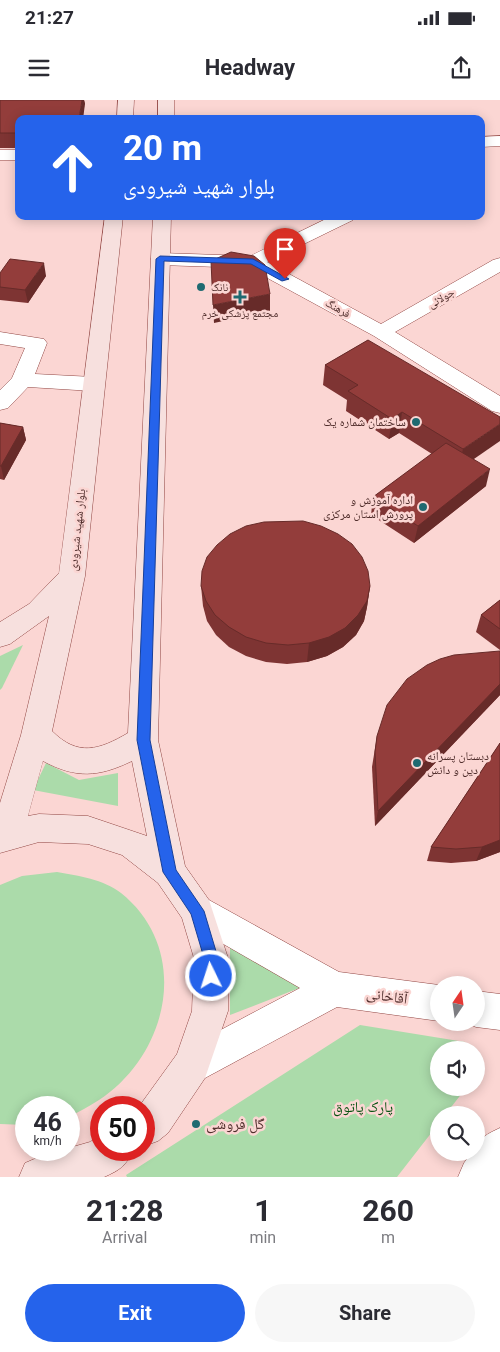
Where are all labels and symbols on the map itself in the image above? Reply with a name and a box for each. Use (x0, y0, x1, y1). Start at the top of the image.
pin (264, 228, 306, 279)
marker: نانک (195, 281, 207, 293)
place label: نانک (211, 281, 228, 294)
street label: جولائی (426, 286, 457, 311)
marker: مجتمع پزشکی خرم (233, 290, 247, 304)
street label: فرهنگ (323, 296, 353, 321)
place label: مجتمع پزشکی خرم (202, 307, 278, 320)
place label: ساختمان شماره یک (323, 415, 406, 429)
marker: ساختمان شماره یک (410, 416, 422, 428)
street label: بلوار شهید شیرودی (66, 488, 89, 572)
place label: اداره آموزش و پرورش استان مرکزی (323, 493, 413, 521)
marker: اداره آموزش و پرورش استان مرکزی (417, 501, 429, 513)
place label: دبستان پسرانه دین و دانش (427, 749, 489, 777)
marker: دبستان پسرانه دین و دانش (411, 757, 423, 769)
position arrow (184, 949, 236, 1001)
north arrow (430, 976, 485, 1031)
street label: آقاخانی (365, 984, 410, 1009)
speed limit sign: 50 (90, 1096, 155, 1161)
park label: پارک پاتوق (333, 1098, 393, 1117)
place label: گل فروشی (206, 1115, 265, 1134)
marker: گل فروشی (190, 1118, 202, 1130)

